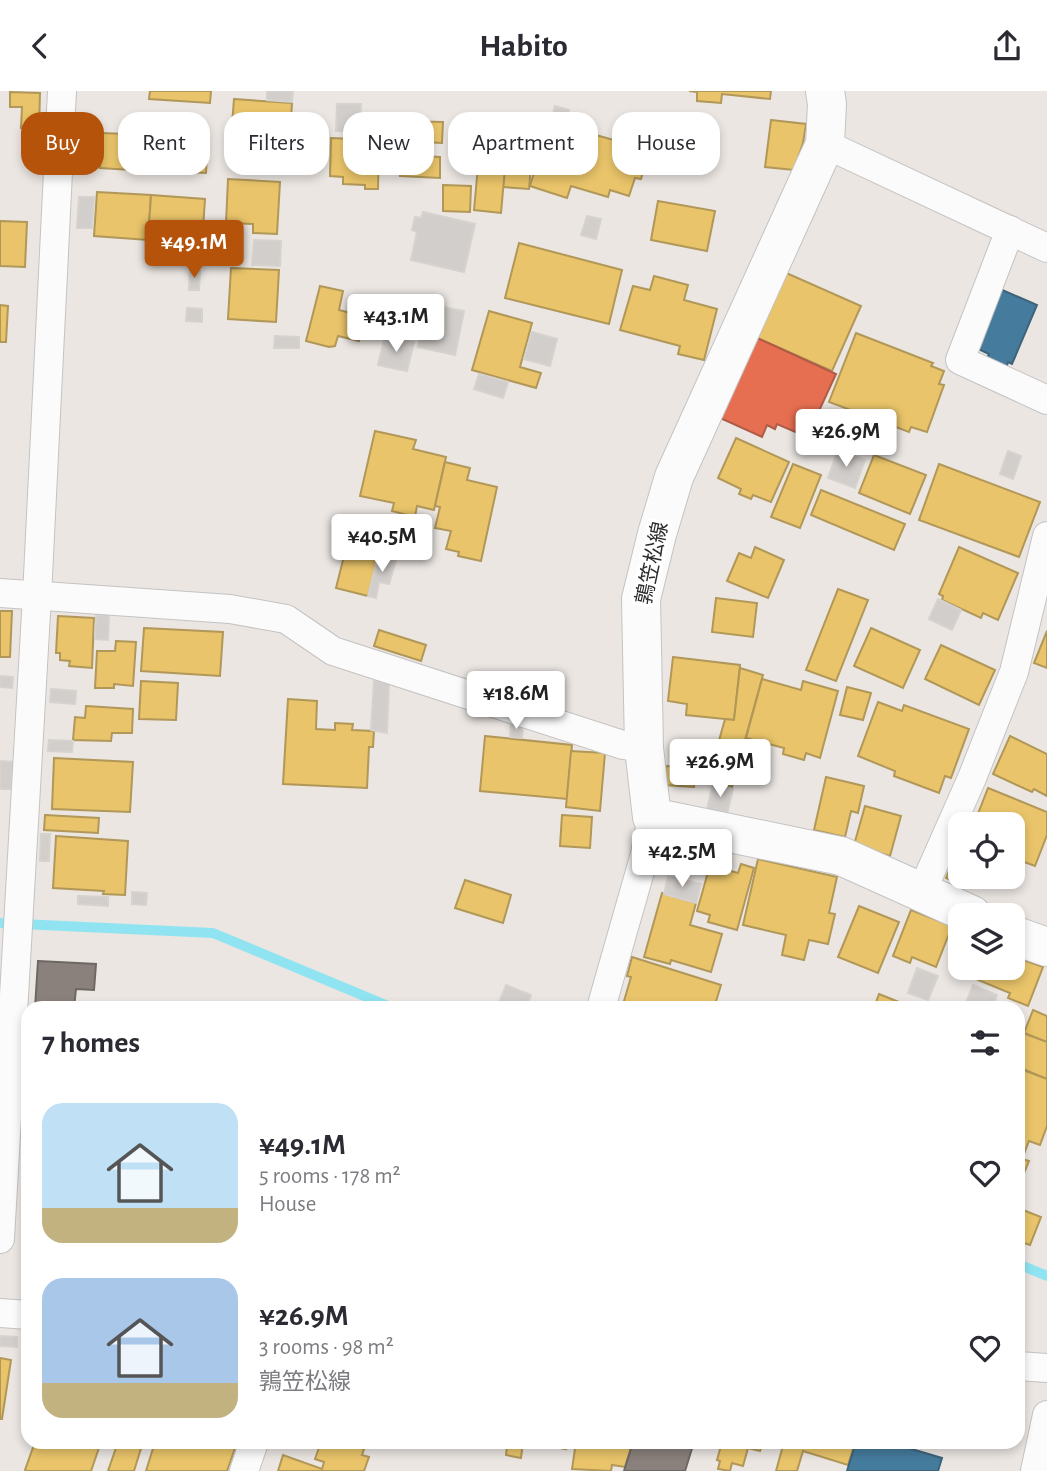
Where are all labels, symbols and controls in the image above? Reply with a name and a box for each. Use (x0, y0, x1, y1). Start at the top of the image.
icon: back (21, 27, 59, 65)
icon: share (988, 27, 1026, 65)
text: Habito (479, 30, 568, 62)
chip: Buy (21, 112, 104, 175)
chip: Rent (118, 112, 210, 175)
chip: Filters (224, 112, 329, 175)
chip: New (343, 112, 434, 175)
chip: Apartment (448, 112, 598, 175)
chip: House (612, 112, 720, 175)
pin: ¥49.1M (137, 221, 251, 280)
text: ¥49.1M (161, 231, 227, 254)
pin: ¥43.1M (339, 295, 453, 354)
text: ¥43.1M (363, 305, 429, 328)
pin: ¥26.9M (789, 409, 903, 469)
text: ¥26.9M (812, 420, 880, 443)
pin: ¥40.5M (325, 515, 439, 574)
street label: 鶉笠松線 (633, 520, 671, 606)
text: ¥40.5M (347, 525, 417, 548)
pin: ¥18.6M (459, 671, 573, 731)
text: ¥18.6M (483, 682, 549, 705)
pin: ¥26.9M (663, 739, 777, 799)
text: ¥26.9M (686, 750, 754, 773)
map controls (948, 812, 1025, 980)
button: locate (948, 812, 1025, 889)
pin: ¥42.5M (625, 829, 739, 889)
text: ¥42.5M (648, 840, 716, 863)
button: layers (948, 903, 1025, 980)
icon: filters (966, 1024, 1004, 1062)
text: 7 homes (42, 1028, 140, 1058)
text: ¥49.1M (259, 1130, 346, 1160)
icon: home (98, 1131, 182, 1215)
icon: heart (966, 1154, 1004, 1192)
text: 5 rooms · 178 m² (259, 1165, 401, 1188)
text: House (259, 1193, 316, 1216)
text: ¥26.9M (259, 1301, 349, 1331)
icon: home (98, 1306, 182, 1390)
icon: heart (966, 1329, 1004, 1367)
text: 3 rooms · 98 m² (259, 1336, 394, 1359)
text: 鶉笠松線 (259, 1371, 351, 1394)

